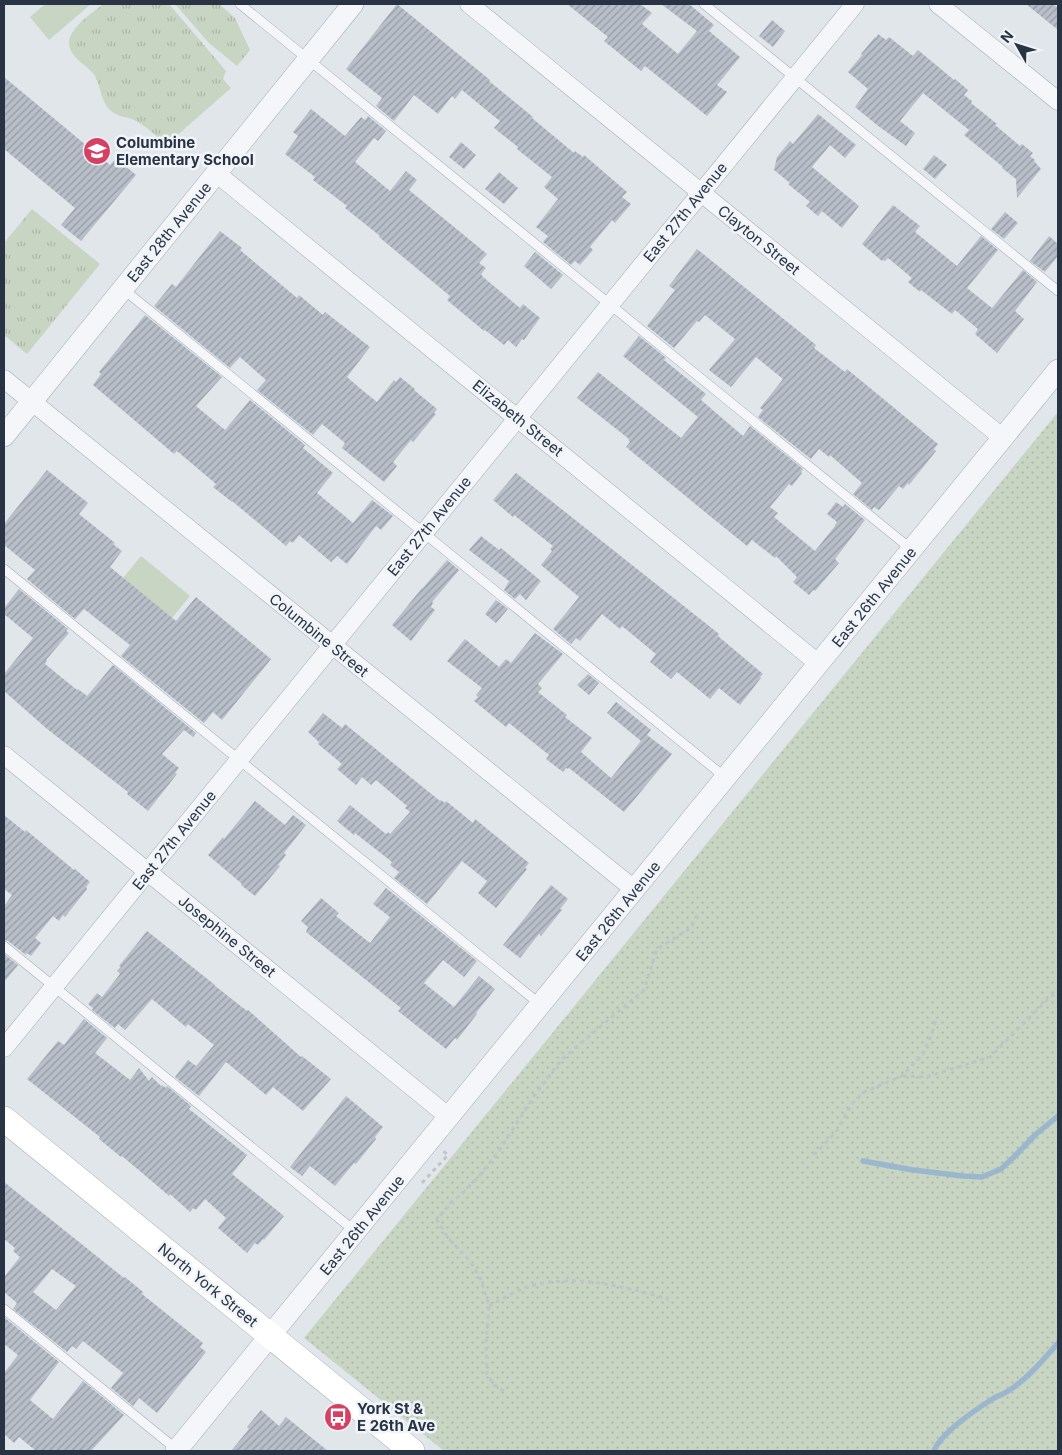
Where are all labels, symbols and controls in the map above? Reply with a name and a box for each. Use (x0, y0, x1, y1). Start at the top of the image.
north arrow (992, 20, 1042, 70)
text: N (997, 27, 1016, 46)
place label: Columbine Elementary School (116, 133, 254, 169)
school or university icon: Columbine Elementary School (82, 136, 112, 166)
street label: East 27th Avenue (639, 158, 731, 266)
street label: East 28th Avenue (123, 178, 215, 286)
street label: Clayton Street (714, 201, 804, 279)
street label: Elizabeth Street (469, 376, 567, 460)
street label: East 27th Avenue (383, 472, 475, 580)
street label: East 26th Avenue (828, 543, 920, 651)
street label: Columbine Street (265, 589, 373, 681)
street label: East 27th Avenue (128, 786, 220, 894)
street label: East 26th Avenue (572, 857, 664, 965)
street label: Josephine Street (174, 891, 280, 981)
street label: East 26th Avenue (316, 1171, 408, 1279)
street label: North York Street (154, 1239, 262, 1331)
place label: York St & E 26th Ave (357, 1399, 435, 1435)
bus stop icon: York St & E 26th Ave (323, 1402, 353, 1432)

